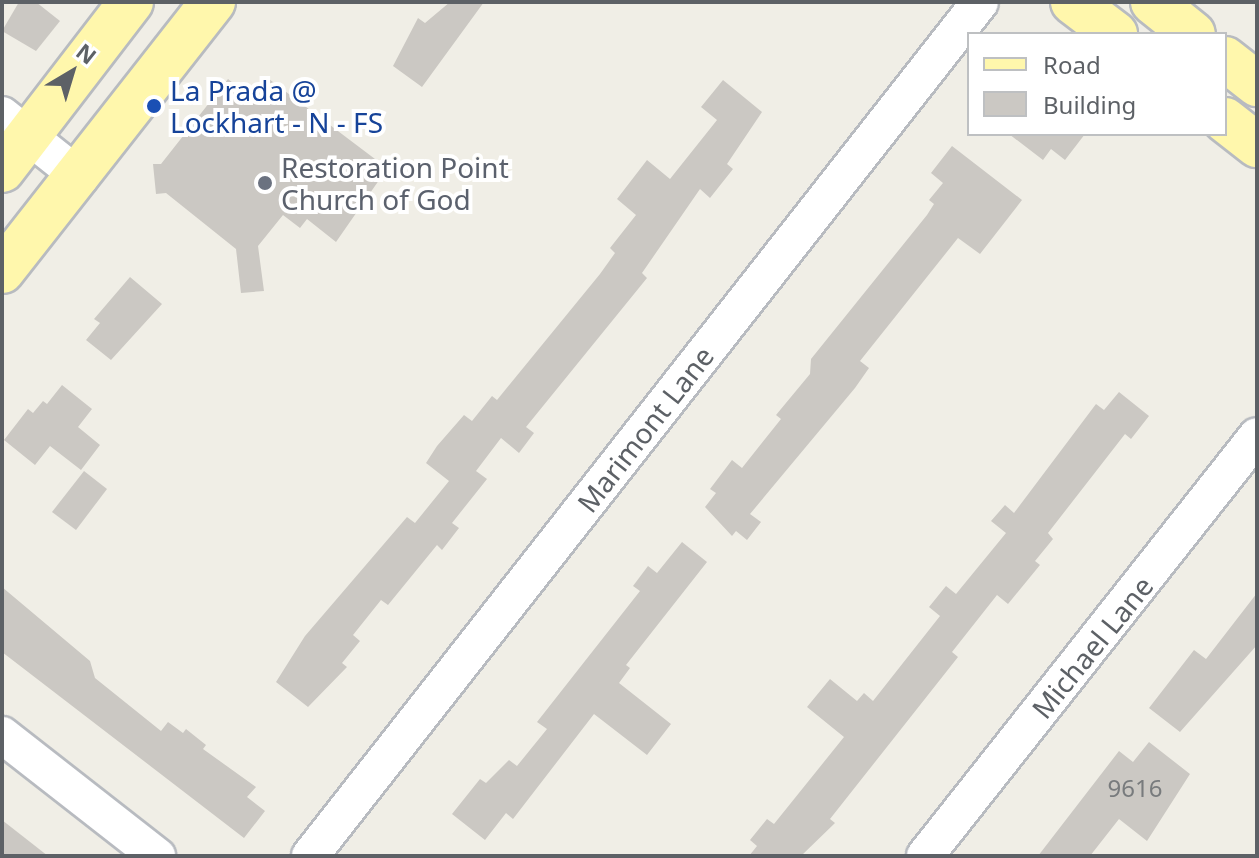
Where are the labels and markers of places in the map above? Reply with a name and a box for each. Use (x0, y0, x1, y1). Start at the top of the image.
place label: La Prada @ Lockhart - N - FS (170, 73, 383, 139)
marker: La Prada @ Lockhart - N - FS (145, 97, 163, 115)
place label: Restoration Point Church of God (281, 150, 509, 216)
marker: Restoration Point Church of God (256, 174, 274, 192)

